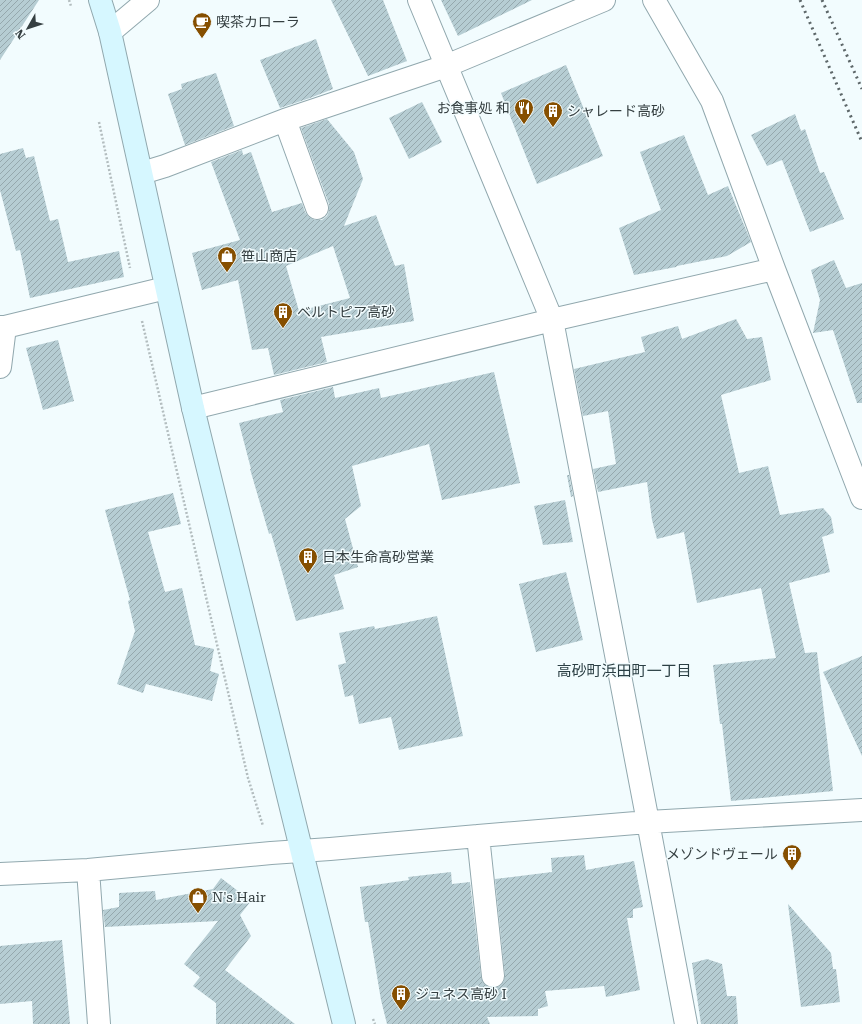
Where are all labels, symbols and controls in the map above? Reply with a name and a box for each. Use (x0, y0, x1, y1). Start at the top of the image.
north arrow (8, 8, 48, 48)
cafe icon: 喫茶カローラ (191, 11, 213, 39)
place label: 喫茶カローラ (216, 14, 300, 30)
text: N (13, 26, 28, 41)
restaurant icon: お食事処 和 (513, 97, 535, 125)
place label: お食事処 和 (436, 100, 510, 116)
building icon: シャレード高砂 (542, 100, 564, 128)
place label: シャレード高砂 (567, 103, 665, 119)
shop icon: 笹山商店 (216, 245, 238, 273)
place label: 笹山商店 (241, 248, 297, 264)
building icon: ベルトピア高砂 (272, 301, 294, 329)
place label: ベルトピア高砂 (297, 304, 395, 320)
building icon: 日本生命高砂営業 (297, 546, 319, 574)
place label: 日本生命高砂営業 (322, 549, 434, 565)
district label: 高砂町浜田町一丁目 (556, 662, 692, 680)
building icon: メゾンドヴェール (781, 843, 803, 871)
place label: メゾンドヴェール (666, 846, 778, 862)
shop icon: N's Hair (187, 886, 209, 914)
place label: N's Hair (212, 889, 266, 905)
building icon: ジュネス高砂 I (390, 983, 412, 1011)
place label: ジュネス高砂 I (415, 986, 507, 1002)

